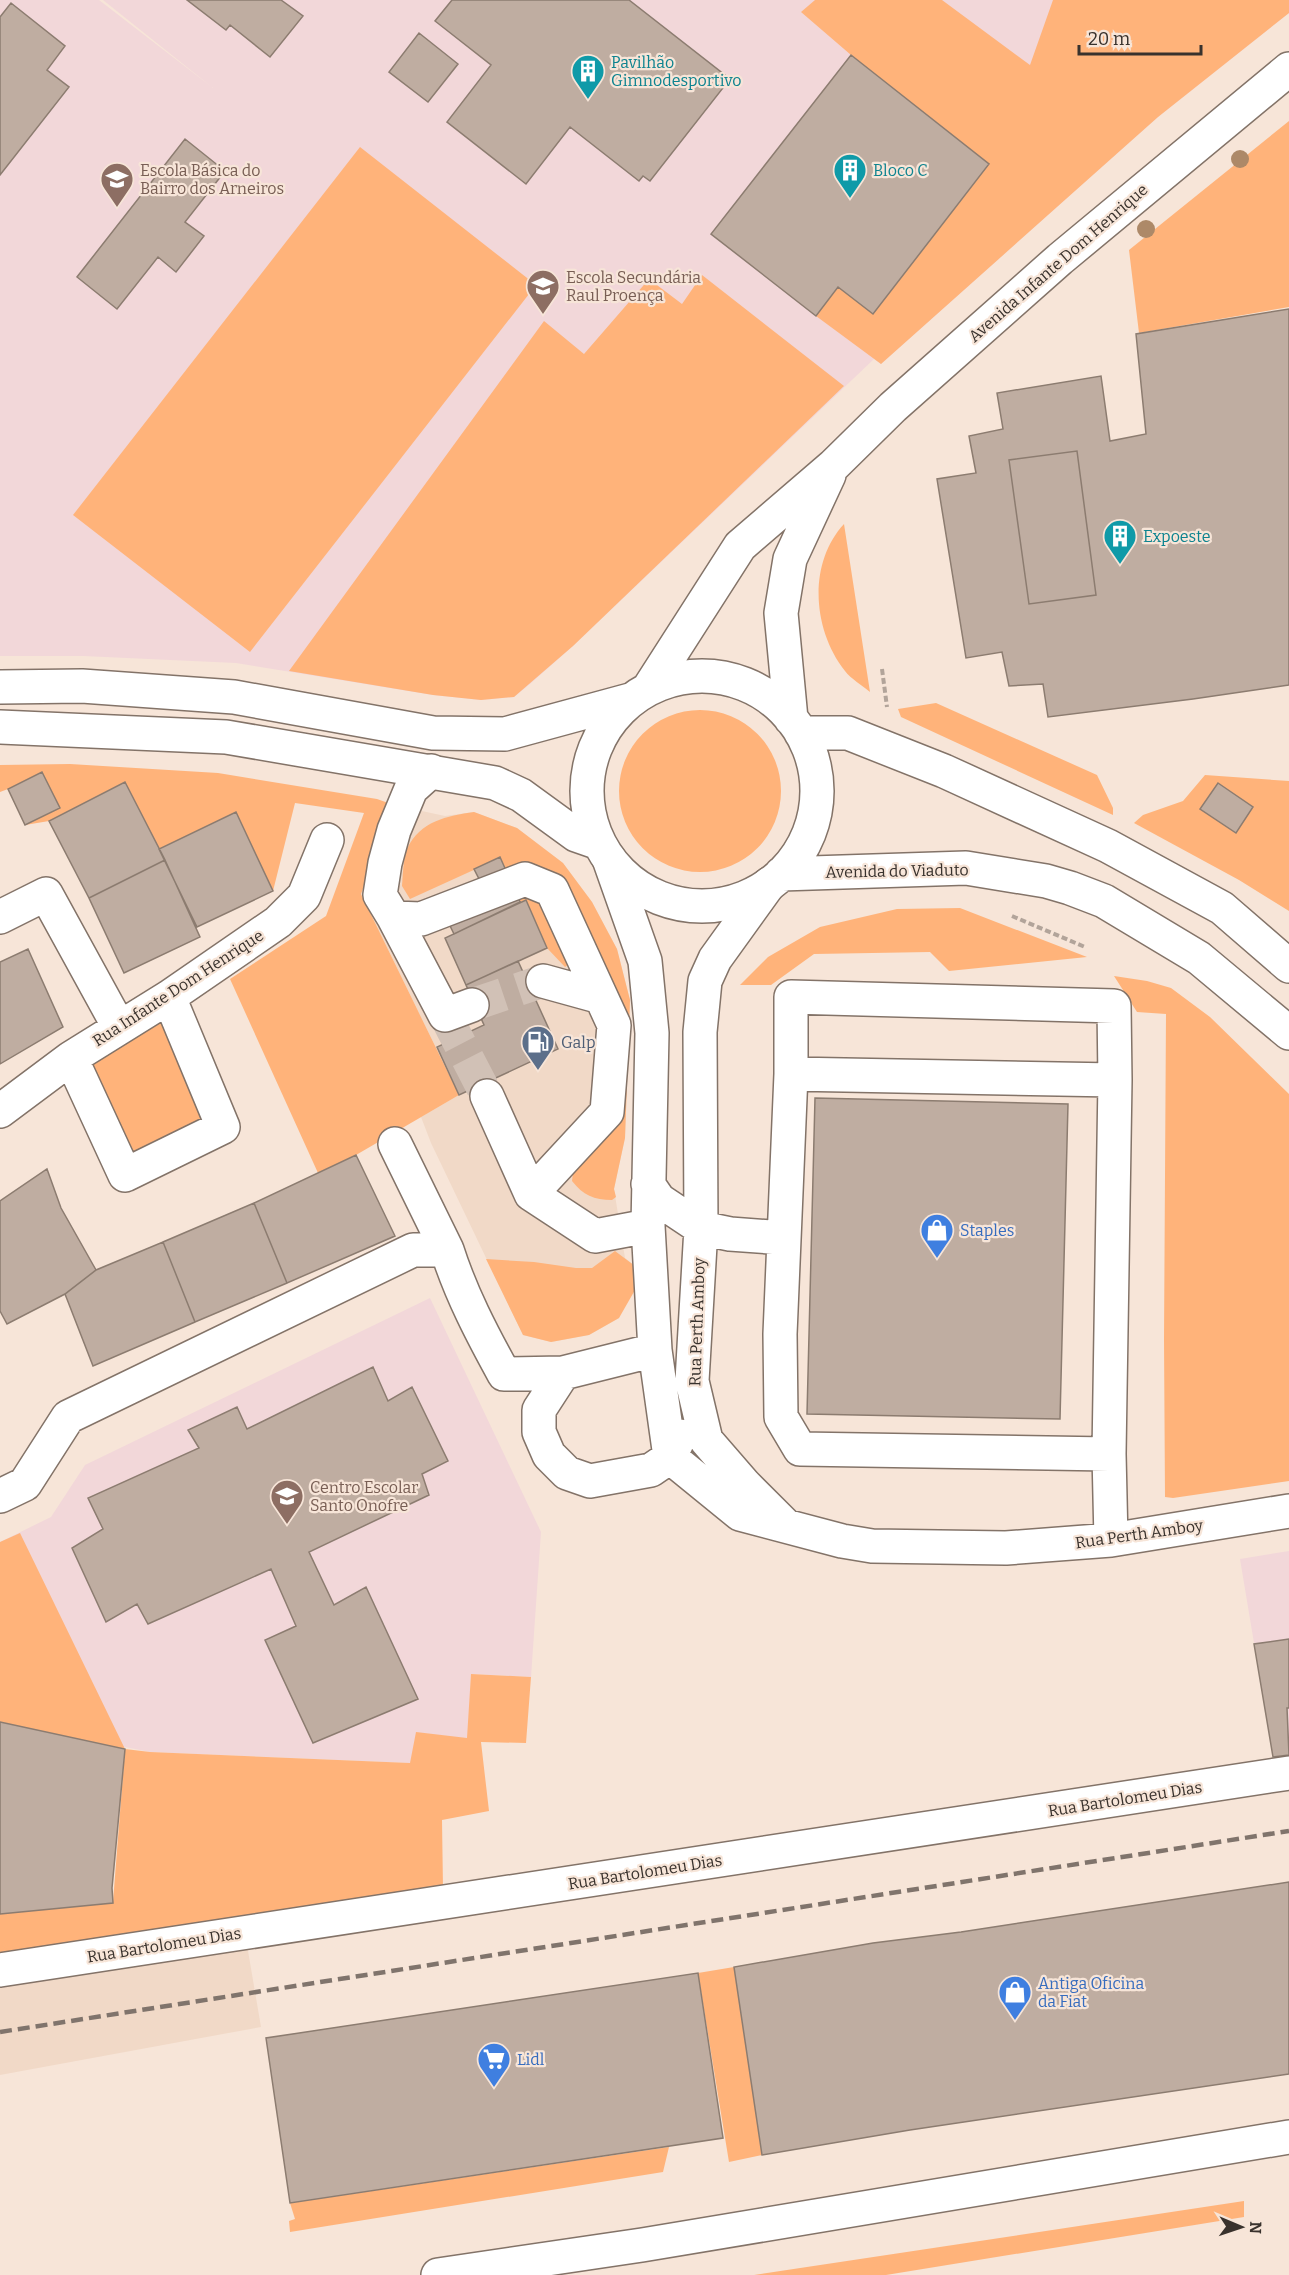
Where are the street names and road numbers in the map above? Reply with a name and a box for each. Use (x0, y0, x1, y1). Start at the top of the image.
street label: Avenida Infante Dom Henrique (965, 180, 1151, 346)
street label: Avenida do Viaduto (825, 860, 969, 882)
street label: Rua Infante Dom Henrique (89, 926, 267, 1050)
street label: Rua Perth Amboy (685, 1257, 709, 1387)
street label: Rua Perth Amboy (1074, 1516, 1205, 1552)
street label: Rua Bartolomeu Dias (1047, 1777, 1203, 1821)
street label: Rua Bartolomeu Dias (567, 1850, 723, 1894)
street label: Rua Bartolomeu Dias (86, 1923, 242, 1967)

